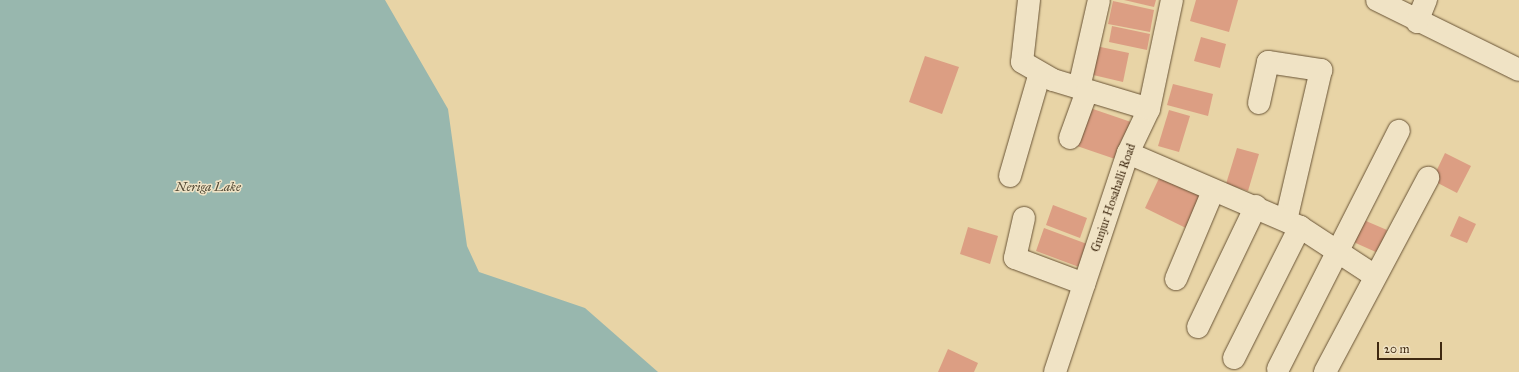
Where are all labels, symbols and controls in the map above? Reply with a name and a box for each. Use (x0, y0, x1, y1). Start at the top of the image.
street label: Gunjur Hosahalli Road (1089, 142, 1139, 254)
water label: Neriga Lake (175, 179, 241, 195)
scale bar (1379, 334, 1444, 360)
text: 20 m (1384, 342, 1410, 356)

